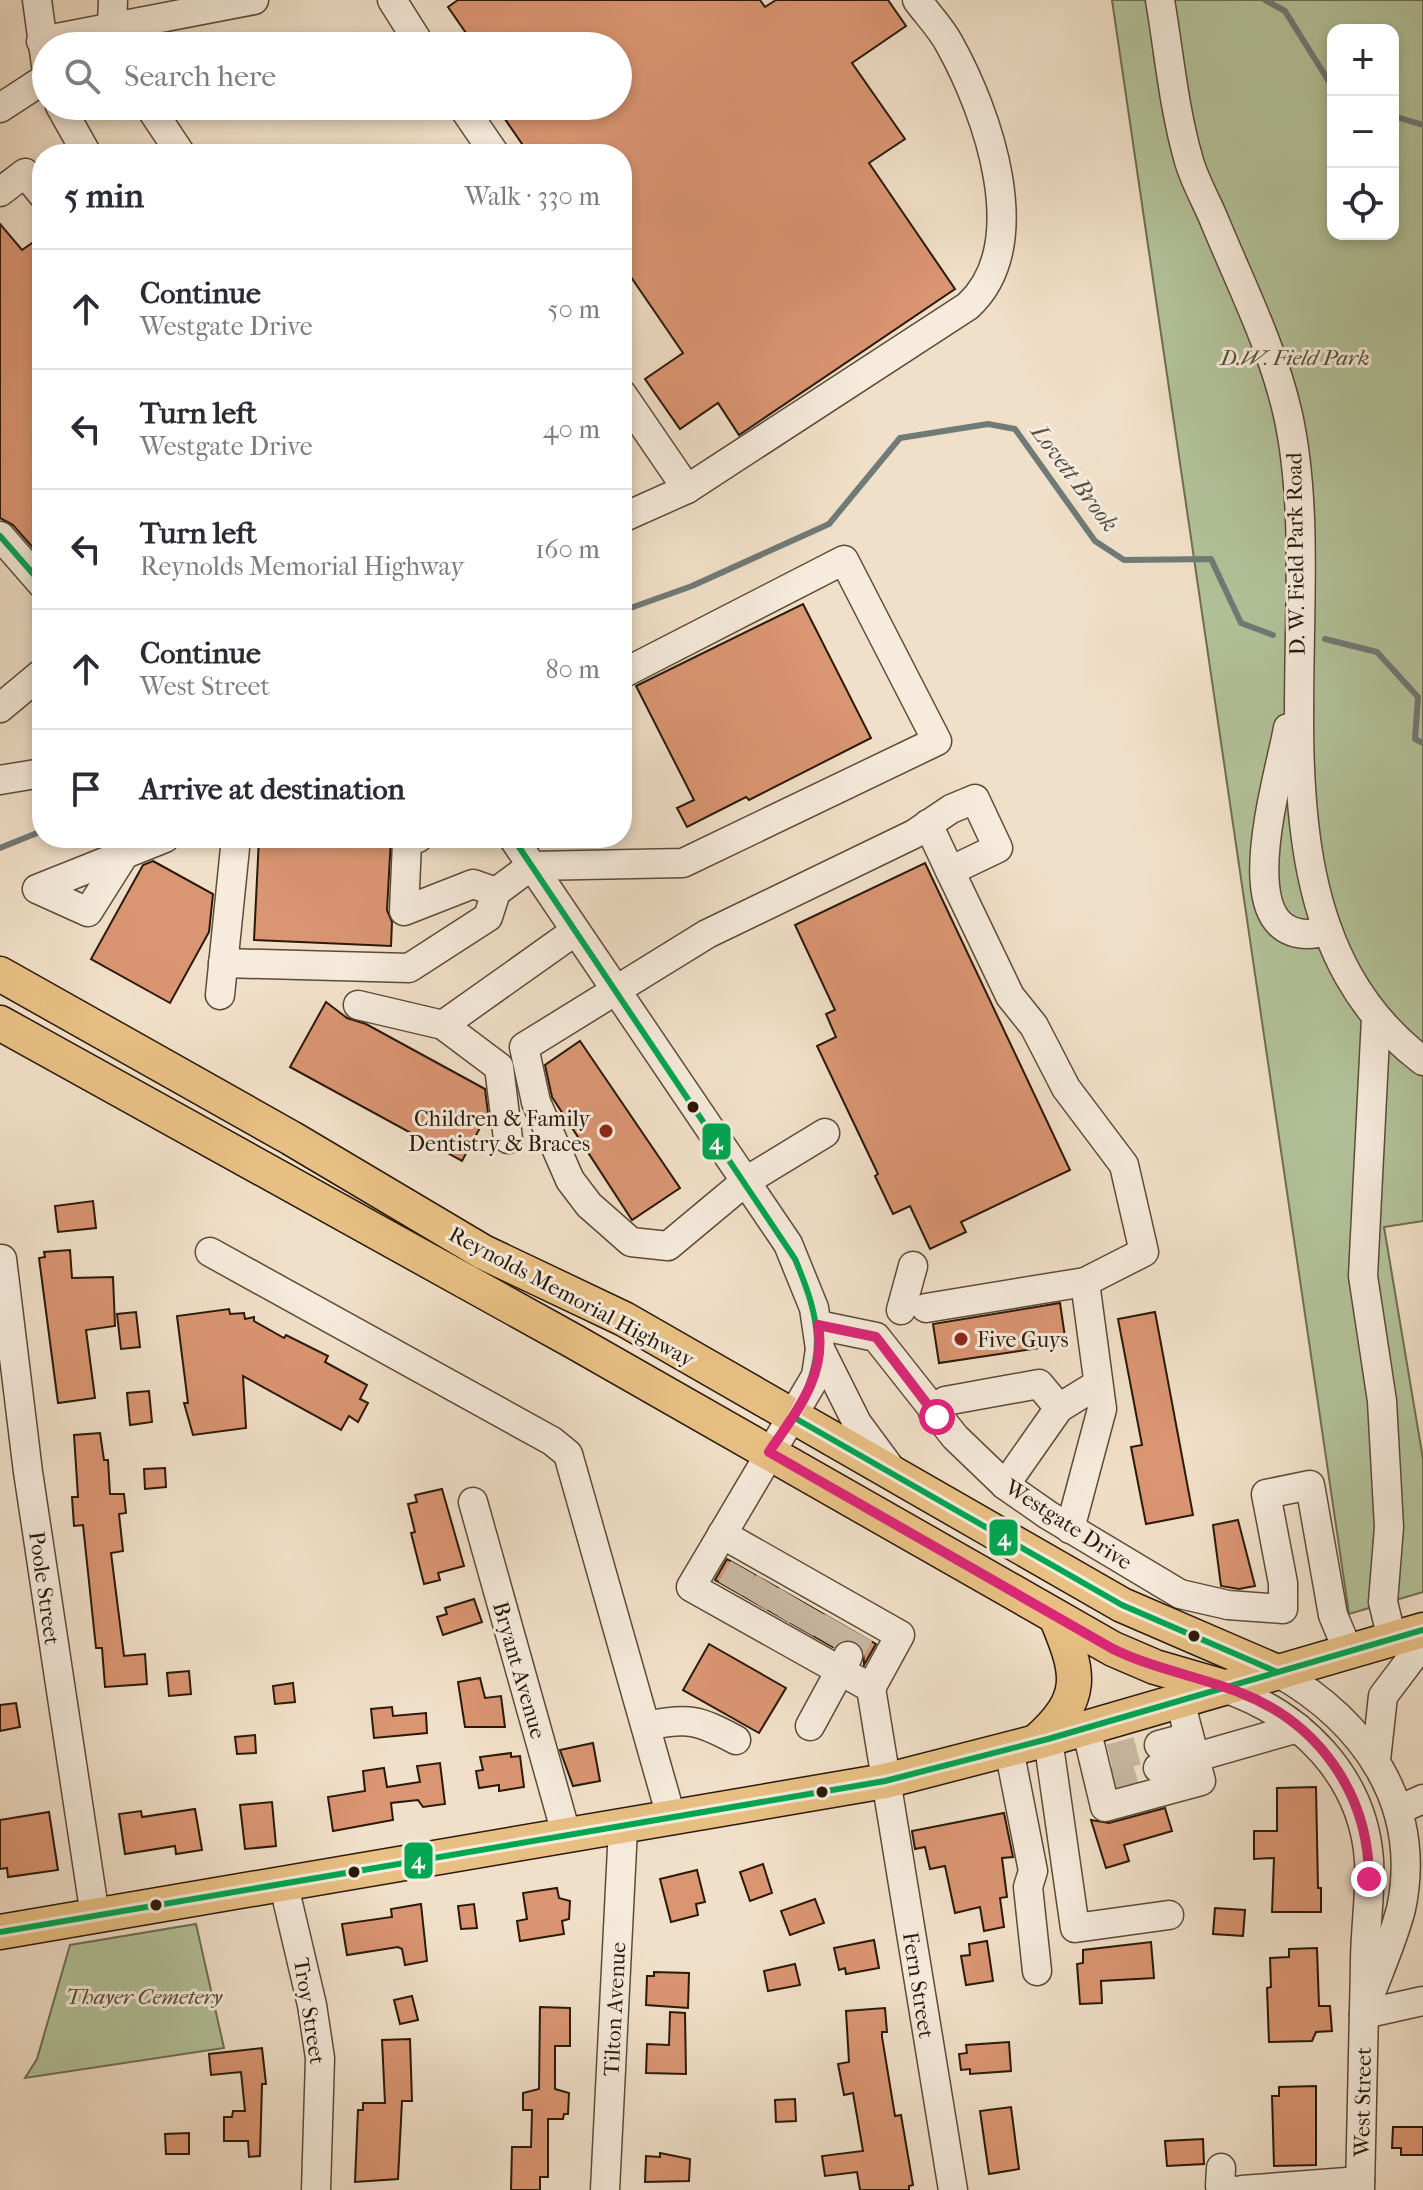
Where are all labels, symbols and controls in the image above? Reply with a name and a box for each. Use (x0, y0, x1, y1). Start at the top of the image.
map controls (1327, 24, 1399, 240)
button: + (1327, 24, 1399, 96)
search box (32, 32, 632, 120)
icon: search (60, 54, 104, 98)
text: Search here (124, 59, 276, 94)
button: − (1327, 96, 1399, 168)
button: locate (1327, 168, 1399, 240)
text: 5 min (64, 176, 144, 216)
text: Walk · 330 m (464, 181, 600, 212)
text: Continue (140, 276, 261, 311)
icon: ahead (64, 287, 108, 331)
text: 50 m (547, 294, 600, 325)
text: Westgate Drive (140, 311, 313, 342)
park label: D.W. Field Park (1218, 345, 1370, 371)
text: Turn left (140, 396, 257, 431)
icon: left (64, 407, 108, 451)
text: 40 m (543, 414, 600, 445)
water label: Lovett Brook (1024, 417, 1124, 537)
text: Westgate Drive (140, 431, 313, 462)
street label: D. W. Field Park Road (1281, 451, 1311, 656)
text: Turn left (140, 516, 257, 551)
icon: left (64, 527, 108, 571)
text: 160 m (535, 534, 600, 565)
text: Reynolds Memorial Highway (140, 551, 464, 582)
text: Continue (140, 636, 261, 671)
icon: ahead (64, 647, 108, 691)
text: 80 m (545, 654, 600, 685)
text: West Street (140, 671, 270, 702)
icon: arrive (64, 767, 108, 811)
text: Arrive at destination (140, 772, 405, 807)
unlabelled marker (685, 1099, 701, 1115)
place label: Children & Family Dentistry & Braces (408, 1106, 591, 1157)
marker: Children & Family Dentistry & Braces (597, 1122, 615, 1140)
line badge: 4 (701, 1122, 732, 1161)
text: 4 (709, 1129, 724, 1155)
street label: Reynolds Memorial Highway (444, 1221, 700, 1373)
place label: Five Guys (977, 1327, 1069, 1353)
marker: Five Guys (952, 1330, 970, 1348)
route start (919, 1399, 955, 1435)
street label: Westgate Drive (999, 1474, 1137, 1576)
line badge: 4 (988, 1518, 1019, 1557)
text: 4 (997, 1525, 1012, 1551)
street label: Poole Street (23, 1530, 65, 1647)
street label: Bryant Avenue (487, 1599, 551, 1742)
unlabelled marker (1186, 1628, 1202, 1644)
unlabelled marker (814, 1784, 830, 1800)
line badge: 4 (403, 1841, 434, 1880)
text: 4 (411, 1848, 426, 1874)
route end (1351, 1861, 1387, 1897)
unlabelled marker (346, 1864, 362, 1880)
unlabelled marker (148, 1897, 164, 1913)
street label: Fern Street (897, 1930, 939, 2040)
street label: Tilton Avenue (599, 1941, 631, 2077)
street label: Troy Street (288, 1956, 330, 2066)
park label: Thayer Cemetery (66, 1984, 223, 2010)
street label: West Street (1349, 2047, 1377, 2158)

